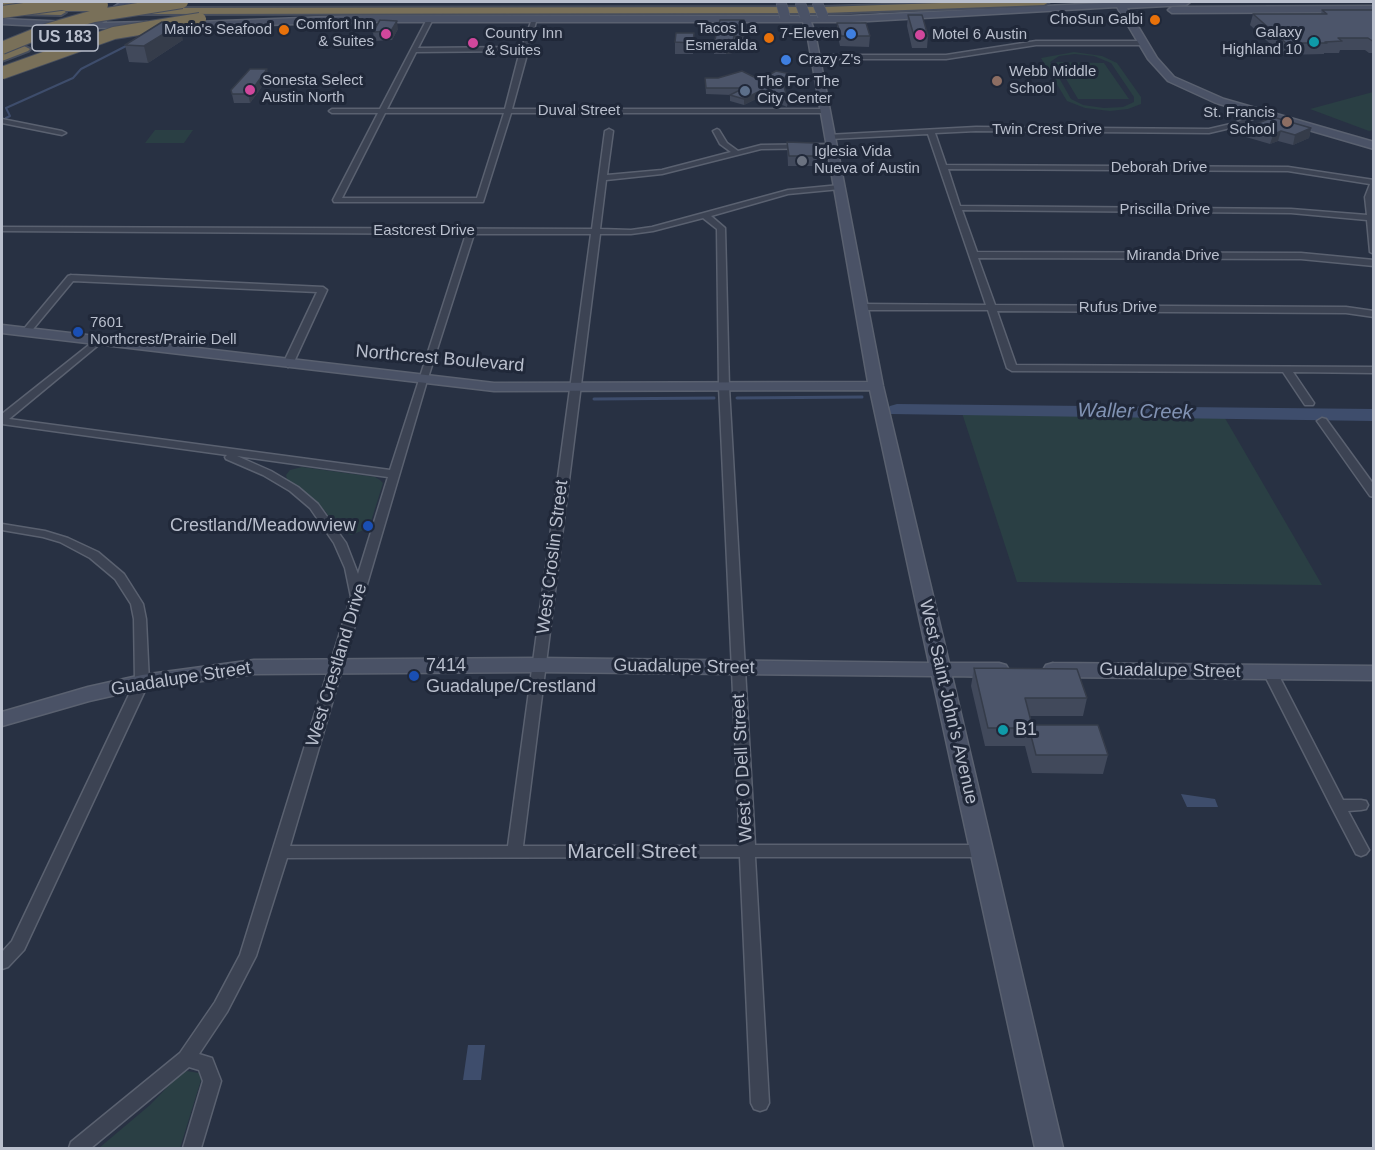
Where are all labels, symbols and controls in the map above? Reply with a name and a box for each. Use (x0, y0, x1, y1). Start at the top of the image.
place label: ChoSun Galbi (1050, 11, 1143, 29)
marker: ChoSun Galbi (1148, 13, 1162, 27)
place label: Comfort Inn & Suites (296, 16, 374, 51)
place label: Tacos La Esmeralda (685, 20, 757, 55)
place label: Mario's Seafood (164, 21, 272, 39)
marker: Mario's Seafood (277, 23, 291, 37)
place label: Galaxy Highland 10 (1222, 24, 1302, 59)
road number: US 183 (32, 25, 98, 51)
place label: Country Inn & Suites (485, 25, 563, 60)
place label: 7-Eleven (780, 25, 839, 43)
place label: Motel 6 Austin (932, 26, 1027, 44)
marker: Comfort Inn & Suites (379, 27, 393, 41)
marker: 7-Eleven (844, 27, 858, 41)
marker: Motel 6 Austin (913, 28, 927, 42)
marker: Tacos La Esmeralda (762, 31, 776, 45)
marker: Galaxy Highland 10 (1307, 35, 1321, 49)
marker: Country Inn & Suites (466, 36, 480, 50)
place label: Crazy Z's (798, 51, 861, 69)
marker: Crazy Z's (779, 53, 793, 67)
place label: Webb Middle School (1009, 63, 1096, 98)
place label: Sonesta Select Austin North (262, 72, 363, 107)
place label: The For The City Center (757, 73, 840, 108)
marker: Webb Middle School (990, 74, 1004, 88)
marker: Sonesta Select Austin North (243, 83, 257, 97)
marker: The For The City Center (738, 84, 752, 98)
street label: Duval Street (538, 102, 620, 120)
place label: St. Francis School (1203, 104, 1275, 139)
marker: St. Francis School (1280, 115, 1294, 129)
street label: Twin Crest Drive (992, 121, 1102, 139)
place label: Iglesia Vida Nueva of Austin (814, 143, 920, 178)
marker: Iglesia Vida Nueva of Austin (795, 154, 809, 168)
street label: Deborah Drive (1111, 159, 1207, 177)
street label: Priscilla Drive (1120, 201, 1210, 219)
street label: Eastcrest Drive (373, 222, 475, 240)
street label: Miranda Drive (1126, 247, 1220, 265)
street label: Rufus Drive (1079, 299, 1157, 317)
place label: 7601 Northcrest/Prairie Dell (90, 314, 237, 349)
marker: 7601 Northcrest/Prairie Dell (71, 325, 85, 339)
street label: Northcrest Boulevard (355, 341, 525, 377)
water label: Waller Creek (1077, 399, 1193, 425)
street label: West Croslin Street (533, 479, 573, 635)
place label: Crestland/Meadowview (170, 515, 356, 537)
marker: Crestland/Meadowview (361, 519, 375, 533)
street label: West Crestland Drive (302, 581, 372, 749)
street label: West Saint John's Avenue (914, 598, 982, 806)
place label: 7414 Guadalupe/Crestland (426, 655, 596, 698)
street label: Guadalupe Street (613, 655, 755, 679)
street label: Guadalupe Street (110, 657, 252, 701)
street label: Guadalupe Street (1099, 659, 1241, 683)
marker: 7414 Guadalupe/Crestland (407, 669, 421, 683)
street label: West O Dell Street (728, 693, 758, 843)
place label: B1 (1015, 719, 1037, 741)
marker: B1 (996, 723, 1010, 737)
street label: Marcell Street (567, 839, 697, 865)

